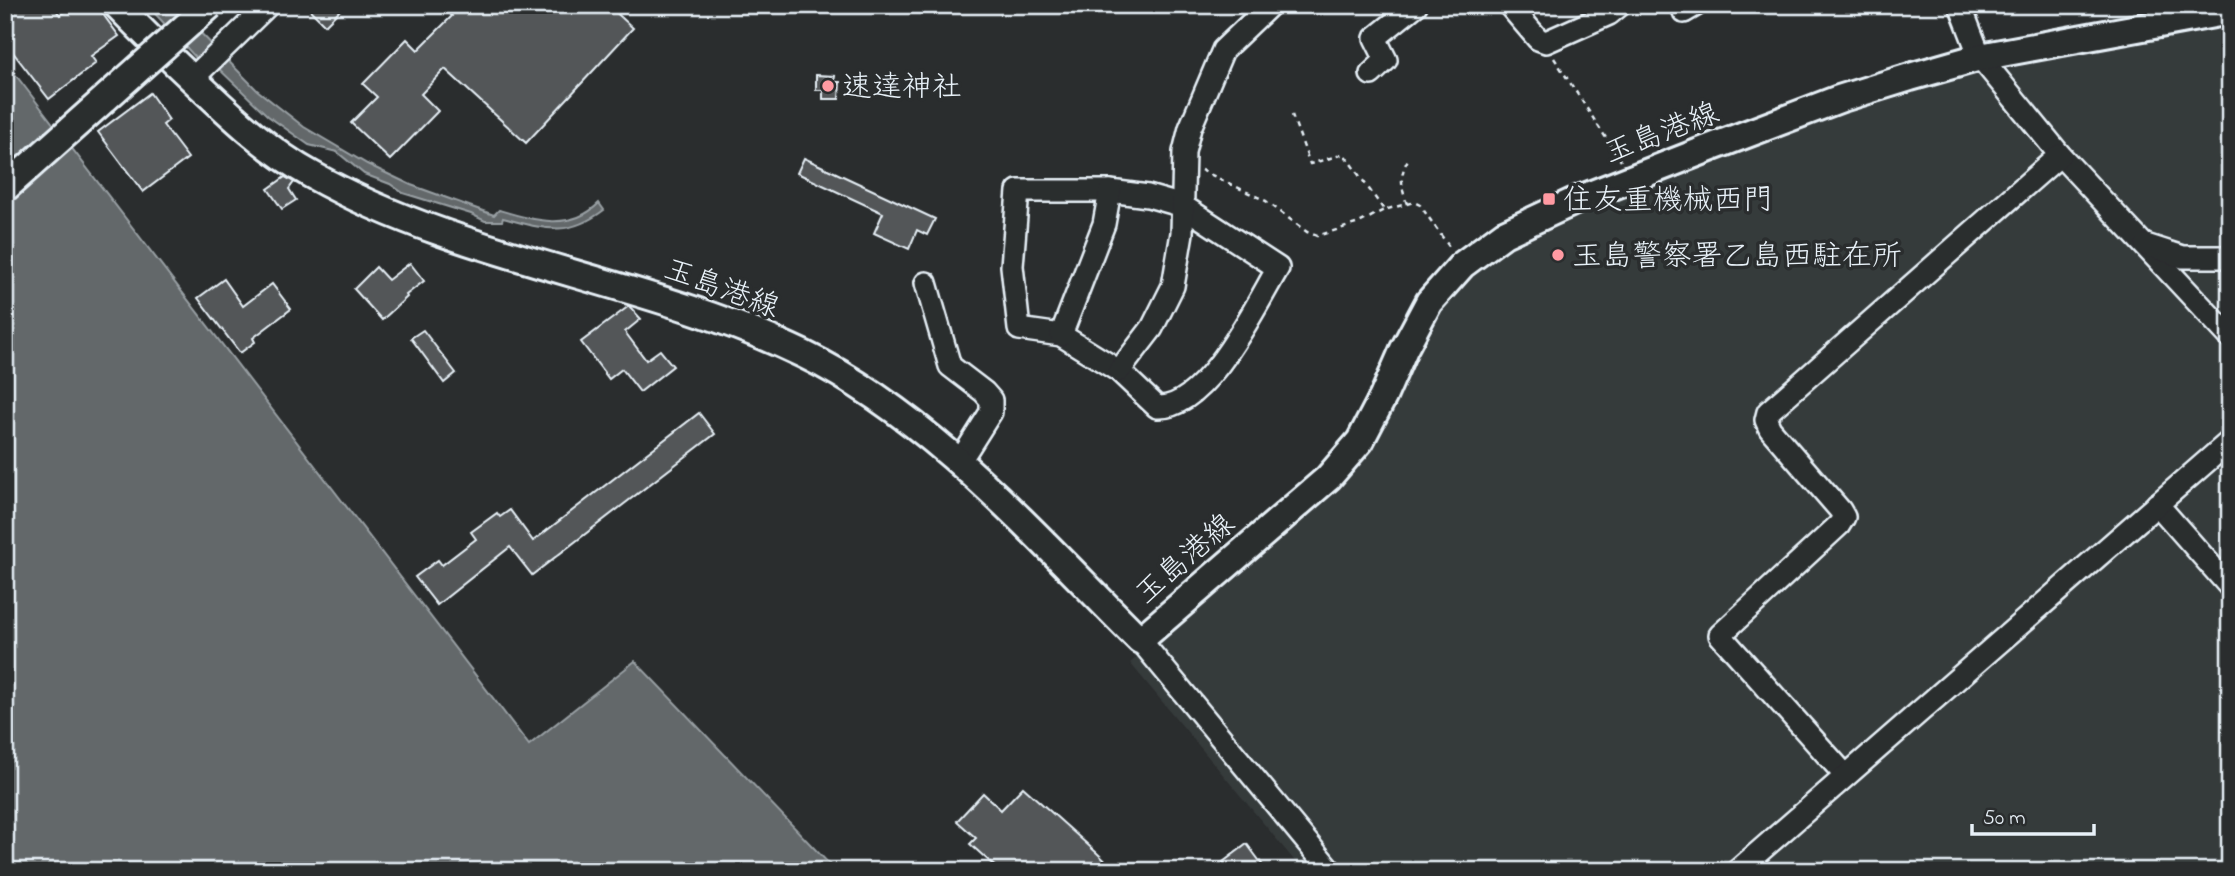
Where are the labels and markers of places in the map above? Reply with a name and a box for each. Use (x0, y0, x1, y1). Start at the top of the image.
place label: 速達神社 (842, 67, 962, 111)
marker: 速達神社 (820, 78, 836, 94)
place label: 住友重機械西門 (1563, 180, 1773, 224)
marker: 住友重機械西門 (1541, 191, 1557, 207)
place label: 玉島警察署乙島西駐在所 (1572, 236, 1902, 280)
marker: 玉島警察署乙島西駐在所 (1550, 247, 1566, 263)

